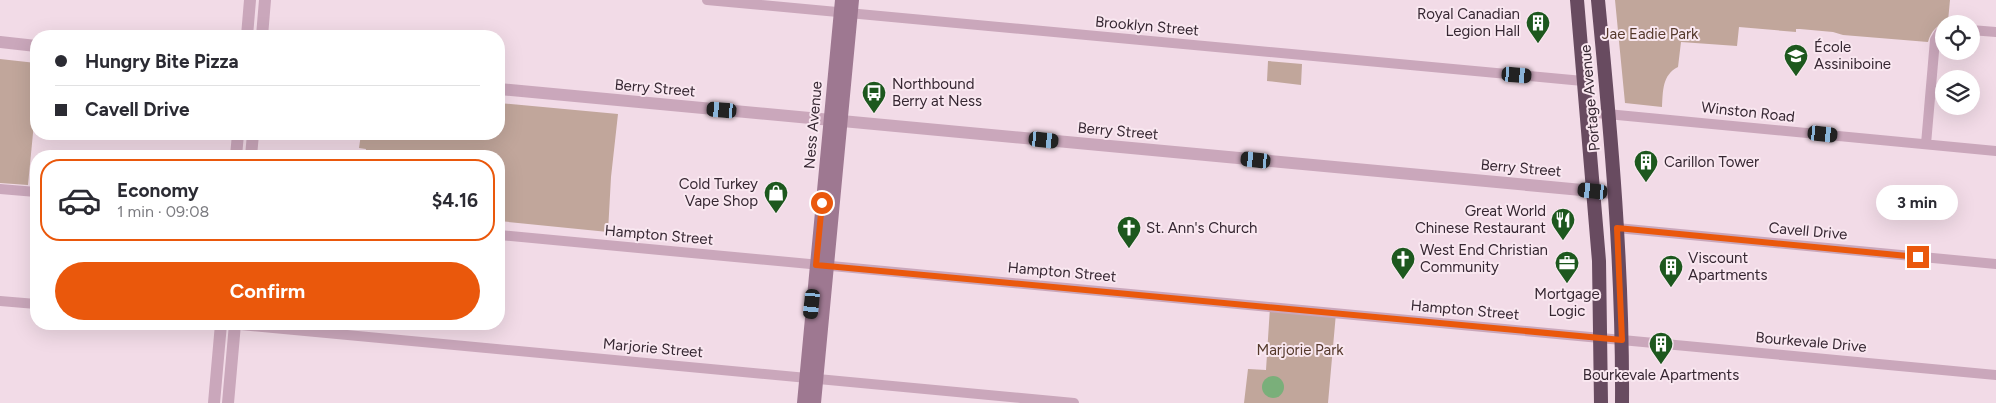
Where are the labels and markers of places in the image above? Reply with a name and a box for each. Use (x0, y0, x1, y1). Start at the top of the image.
place label: Royal Canadian Legion Hall (1417, 5, 1520, 40)
building icon: Royal Canadian Legion Hall (1525, 10, 1551, 44)
place label: École Assiniboine (1814, 38, 1891, 73)
school or university icon: École Assiniboine (1783, 43, 1809, 77)
place label: Northbound Berry at Ness (892, 75, 982, 110)
bus stop icon: Northbound Berry at Ness (861, 80, 887, 114)
building icon: Carillon Tower (1633, 149, 1659, 183)
place label: Carillon Tower (1664, 153, 1759, 171)
place label: Cold Turkey Vape Shop (679, 175, 758, 210)
shop icon: Cold Turkey Vape Shop (763, 180, 789, 214)
place label: Great World Chinese Restaurant (1415, 202, 1546, 237)
restaurant icon: Great World Chinese Restaurant (1550, 207, 1576, 241)
church icon: St. Ann's Church (1116, 215, 1142, 249)
place label: St. Ann's Church (1146, 219, 1257, 237)
place label: West End Christian Community (1420, 241, 1548, 276)
church icon: West End Christian Community (1390, 246, 1416, 280)
place label: Viscount Apartments (1688, 249, 1767, 284)
office icon: Mortgage Logic (1554, 250, 1580, 284)
building icon: Viscount Apartments (1658, 254, 1684, 288)
place label: Mortgage Logic (1534, 285, 1600, 320)
building icon: Bourkevale Apartments (1648, 331, 1674, 365)
place label: Bourkevale Apartments (1583, 366, 1739, 384)

